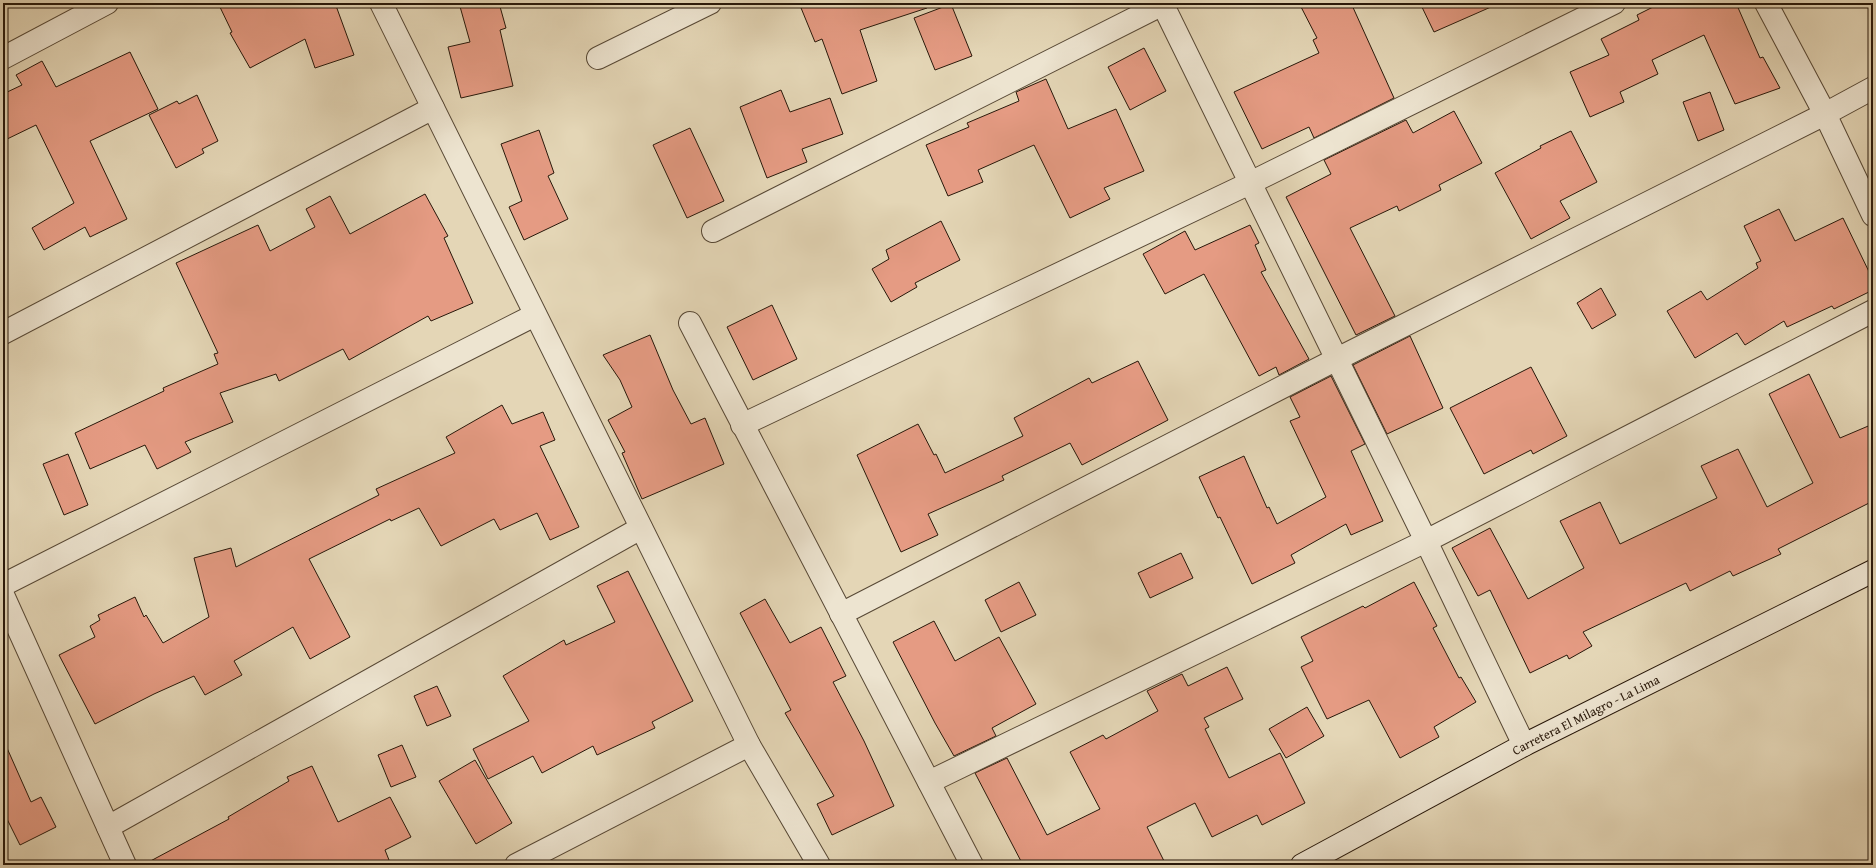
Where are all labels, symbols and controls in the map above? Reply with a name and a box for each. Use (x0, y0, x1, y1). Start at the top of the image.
street label: Carretera El Milagro - La Lima (1509, 670, 1663, 760)

